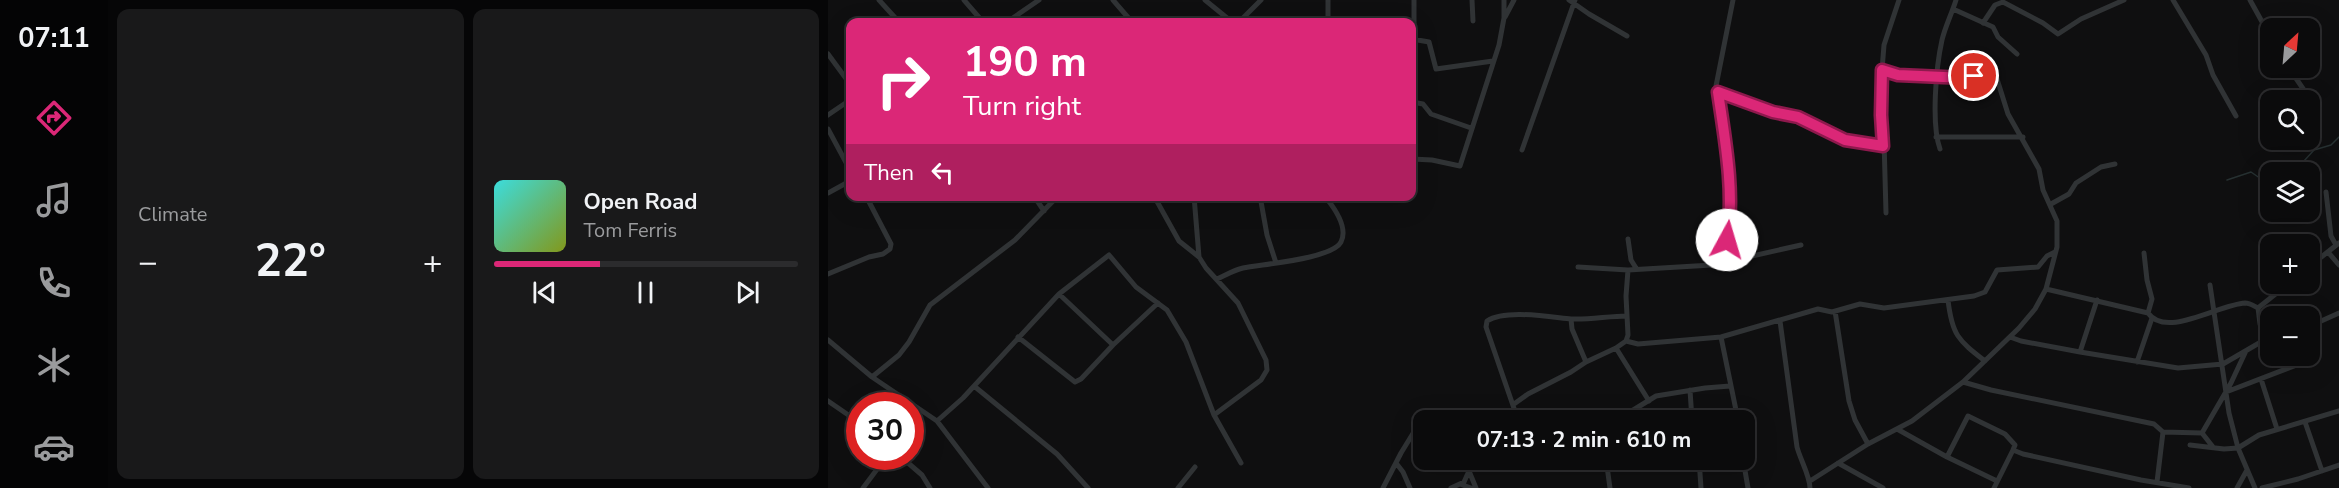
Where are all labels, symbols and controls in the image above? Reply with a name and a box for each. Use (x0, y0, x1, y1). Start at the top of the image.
north arrow (2260, 18, 2320, 78)
map controls (2260, 18, 2320, 366)
text: 07:11 (18, 20, 90, 57)
text: 190 m (963, 34, 1087, 91)
icon: right (864, 42, 942, 120)
pin (1948, 50, 1999, 101)
icon: arrive (1957, 59, 1990, 92)
text: Turn right (963, 88, 1081, 125)
button: search (2260, 90, 2320, 150)
icon: directions (33, 97, 75, 139)
icon: left (926, 156, 959, 189)
text: Then (864, 158, 914, 188)
button: layers (2260, 162, 2320, 222)
icon: music (33, 179, 75, 221)
text: Open Road (584, 187, 697, 217)
text: Climate (138, 201, 207, 228)
position arrow (1695, 208, 1759, 272)
text: Tom Ferris (584, 217, 677, 244)
text: 22° (255, 231, 326, 292)
button: + (2260, 234, 2320, 294)
text: − (138, 240, 158, 285)
text: + (423, 240, 443, 285)
icon: phone (33, 262, 75, 304)
icon: previous (528, 276, 561, 309)
icon: pause (629, 276, 662, 309)
icon: next (731, 276, 764, 309)
button: − (2260, 306, 2320, 366)
icon: climate (33, 344, 75, 386)
speed limit sign: 30 (846, 392, 924, 470)
text: 07:13 · 2 min · 610 m (1477, 425, 1691, 455)
icon: car (33, 426, 75, 468)

